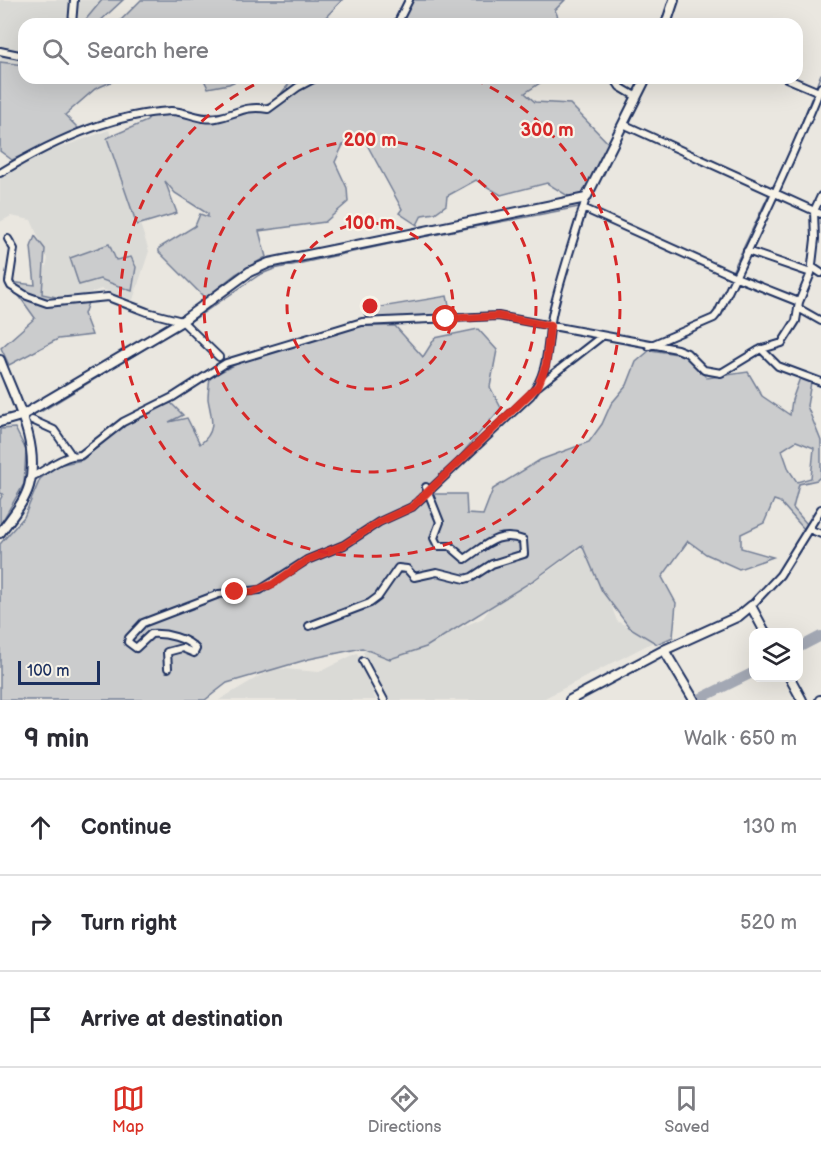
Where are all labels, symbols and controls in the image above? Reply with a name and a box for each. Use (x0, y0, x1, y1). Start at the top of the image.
search box (18, 18, 803, 84)
icon: search (39, 35, 72, 68)
text: Search here (87, 38, 209, 65)
text: 300 m (520, 120, 574, 141)
text: 200 m (343, 130, 397, 151)
text: 100 m (345, 213, 395, 234)
centre of rings (360, 296, 380, 316)
route start (432, 305, 458, 331)
route end (221, 578, 247, 604)
map controls (749, 628, 803, 682)
button: layers (749, 628, 803, 682)
scale bar (18, 658, 100, 686)
text: 100 m (27, 662, 70, 681)
text: 9 min (24, 724, 89, 755)
text: Walk · 650 m (684, 727, 797, 751)
icon: ahead (24, 811, 57, 844)
text: Continue (81, 814, 171, 841)
text: 130 m (743, 815, 797, 839)
icon: right (24, 907, 57, 940)
text: Turn right (81, 910, 177, 937)
text: 520 m (740, 911, 797, 935)
icon: arrive (24, 1003, 57, 1036)
text: Arrive at destination (81, 1006, 283, 1033)
tab: Map (112, 1082, 145, 1137)
tab: Directions (368, 1082, 441, 1137)
tab: Saved (664, 1082, 709, 1137)

